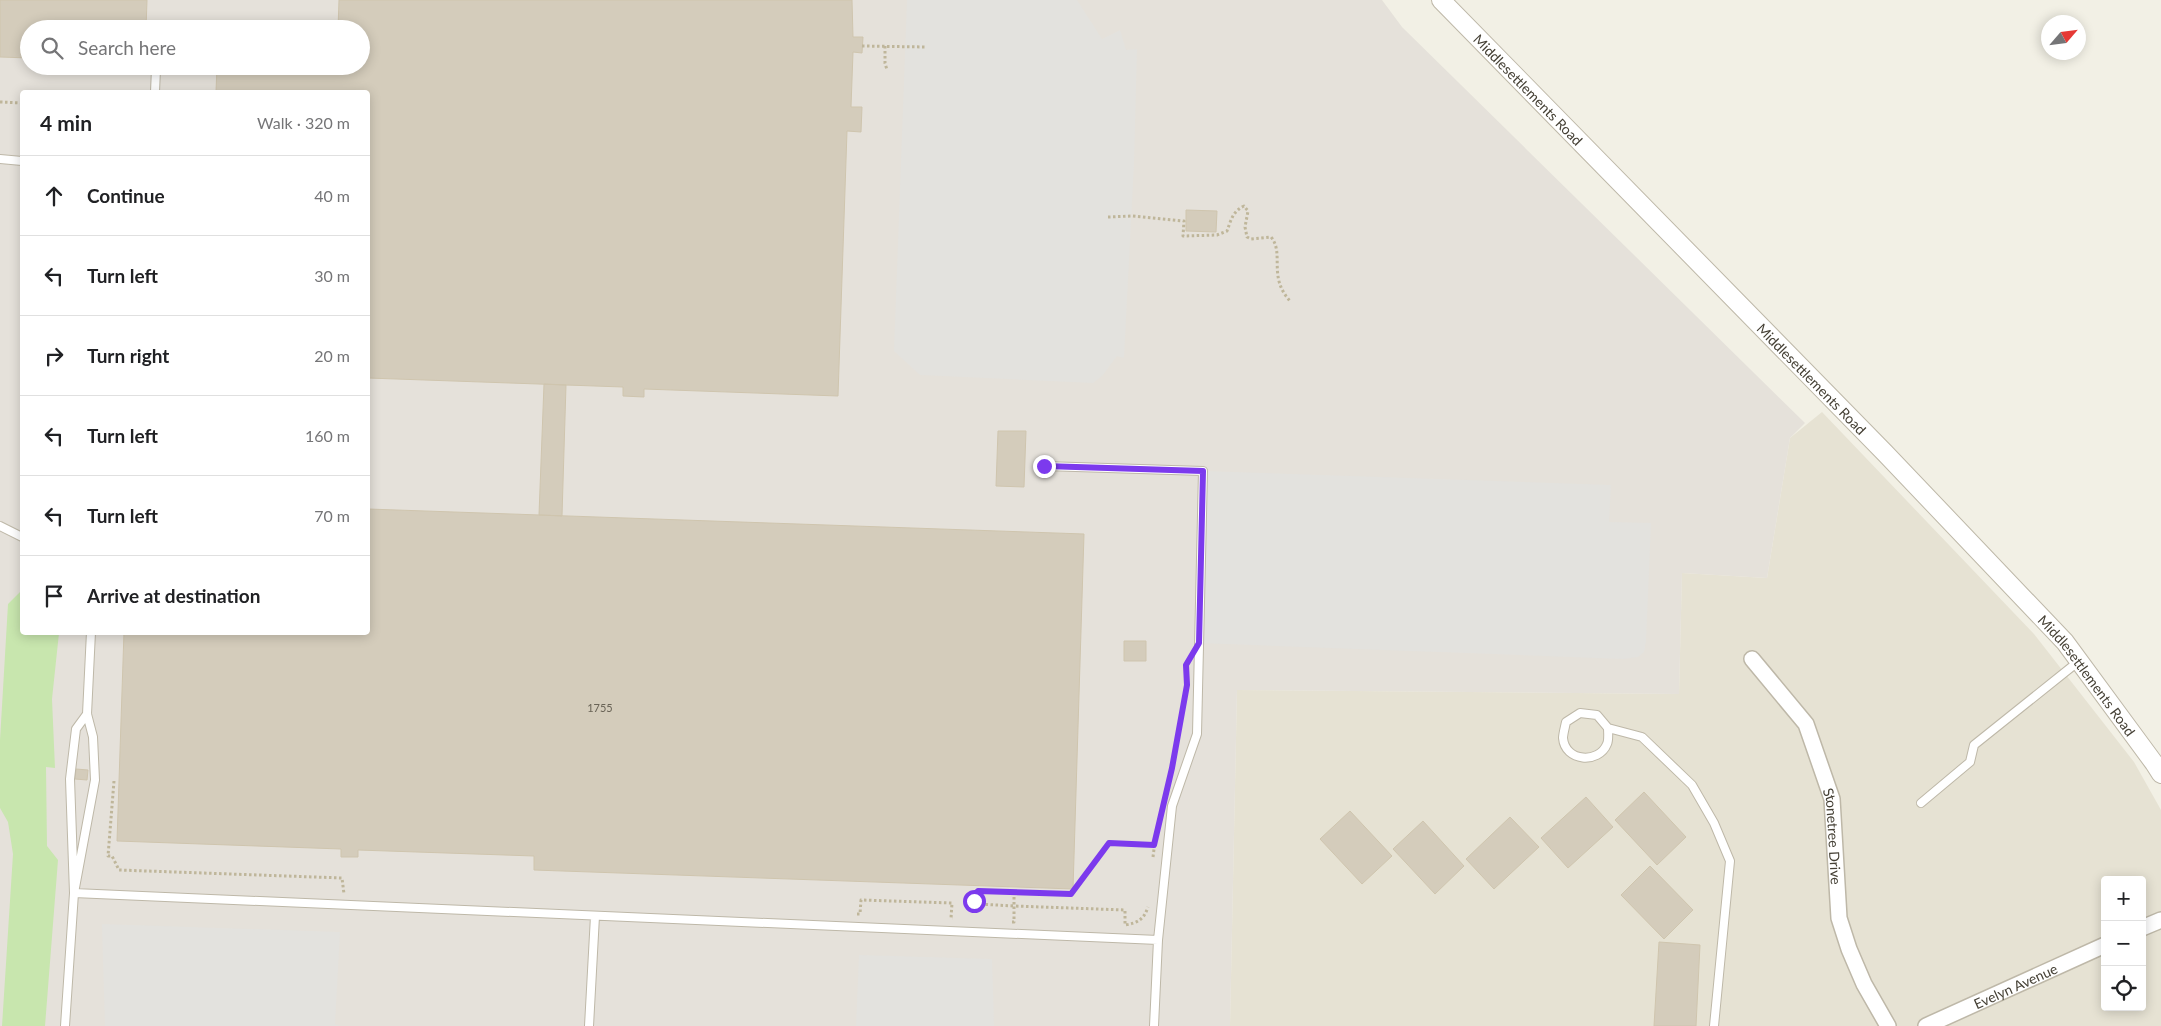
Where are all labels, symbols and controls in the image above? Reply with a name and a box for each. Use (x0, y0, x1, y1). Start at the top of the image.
north arrow (2041, 15, 2086, 60)
search box (20, 20, 370, 75)
street label: Middlesettlements Road (1470, 30, 1587, 148)
icon: search (38, 34, 66, 62)
text: Search here (78, 36, 176, 59)
text: 4 min (40, 110, 92, 135)
text: Walk · 320 m (257, 113, 350, 132)
icon: ahead (40, 182, 68, 210)
text: Continue (87, 184, 165, 207)
text: 40 m (314, 186, 350, 205)
icon: left (40, 262, 68, 290)
text: Turn left (87, 264, 158, 287)
text: 30 m (314, 266, 350, 285)
street label: Middlesettlements Road (1754, 319, 1870, 438)
icon: right (40, 342, 68, 370)
text: Turn right (87, 344, 169, 367)
text: 20 m (314, 346, 350, 365)
icon: left (40, 422, 68, 450)
text: Turn left (87, 424, 158, 447)
text: 160 m (305, 426, 350, 445)
route end (1033, 455, 1056, 478)
icon: left (40, 502, 68, 530)
text: Turn left (87, 504, 158, 527)
text: 70 m (314, 506, 350, 525)
icon: arrive (40, 582, 68, 610)
text: Arrive at destination (87, 584, 260, 607)
street label: Middlesettlements Road (2035, 611, 2139, 739)
house number: 1755 (587, 701, 613, 714)
street label: Stonetree Drive (1820, 785, 1846, 885)
map controls (2101, 876, 2146, 1011)
button: + (2101, 876, 2146, 921)
route start (963, 890, 986, 913)
button: − (2101, 921, 2146, 966)
street label: Evelyn Avenue (1971, 959, 2060, 1012)
button: locate (2101, 966, 2146, 1011)

